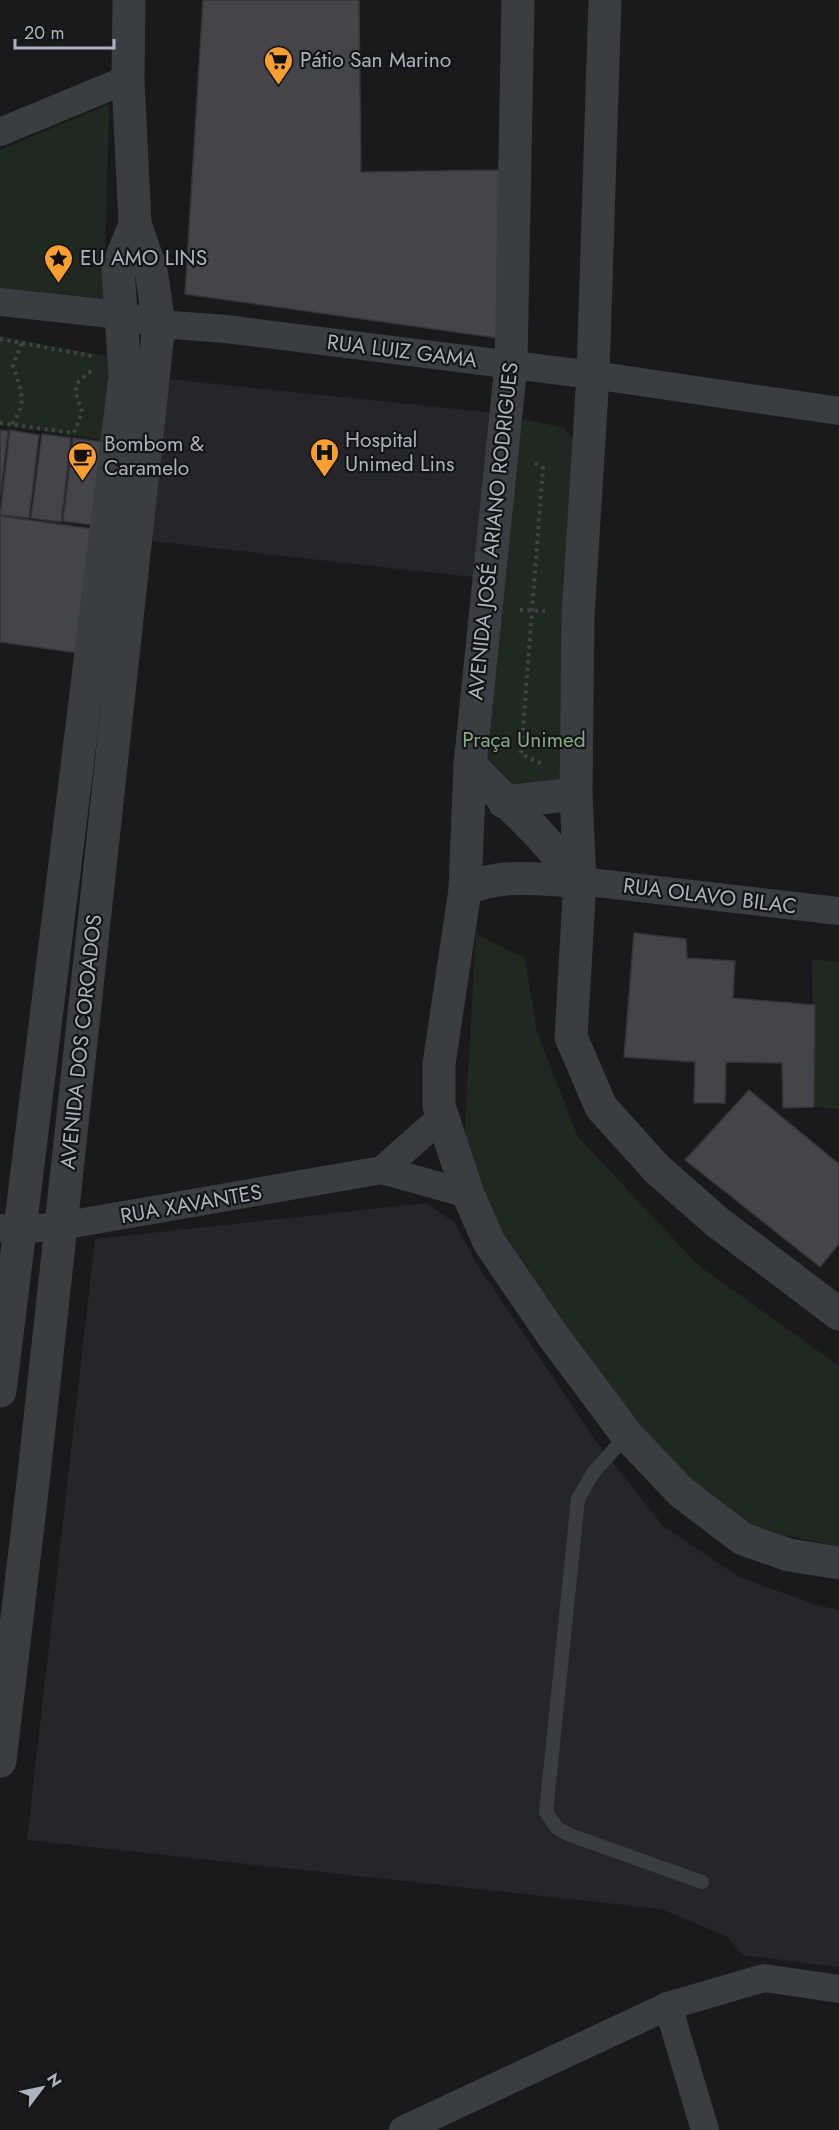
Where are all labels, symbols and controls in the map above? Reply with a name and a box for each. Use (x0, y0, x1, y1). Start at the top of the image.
scale bar (15, 12, 114, 50)
text: 20 m (24, 20, 64, 46)
supermarket icon: Pátio San Marino (263, 44, 295, 86)
place label: Pátio San Marino (300, 45, 451, 75)
place icon: EU AMO LINS (43, 242, 75, 284)
place label: EU AMO LINS (80, 243, 207, 273)
street label: RUA LUIZ GAMA (325, 327, 479, 375)
street label: AVENIDA JOSÉ ARIANO RODRIGUES (460, 361, 526, 701)
place label: Hospital Unimed Lins (345, 425, 455, 479)
place label: Bombom & Caramelo (104, 429, 204, 483)
hospital icon: Hospital Unimed Lins (308, 436, 340, 478)
cafe icon: Bombom & Caramelo (67, 440, 99, 482)
park label: Praça Unimed (462, 725, 586, 755)
street label: RUA OLAVO BILAC (622, 870, 798, 922)
street label: AVENIDA DOS COROADOS (53, 913, 109, 1171)
street label: RUA XAVANTES (118, 1177, 264, 1231)
north arrow (12, 2058, 72, 2118)
text: N (41, 2069, 67, 2092)

